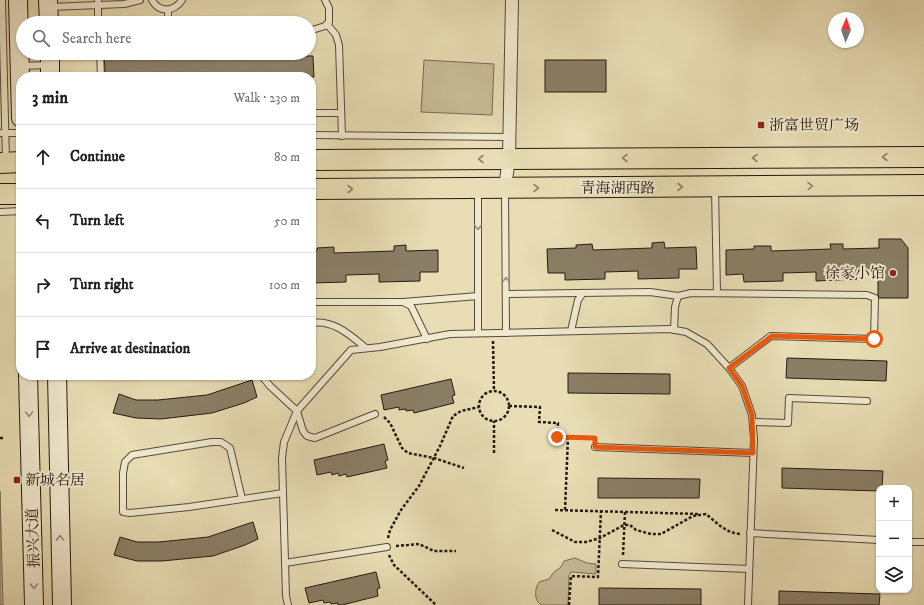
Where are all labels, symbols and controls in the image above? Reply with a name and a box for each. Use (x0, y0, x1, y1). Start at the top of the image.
north arrow (828, 12, 864, 48)
search box (16, 16, 316, 60)
icon: search (30, 27, 52, 49)
text: Search here (62, 29, 131, 48)
text: 3 min (32, 87, 68, 109)
text: Walk · 230 m (234, 90, 300, 106)
place label: 浙富世贸广场 (769, 116, 859, 135)
marker: 浙富世贸广场 (756, 120, 766, 130)
icon: ahead (32, 146, 54, 168)
text: Continue (70, 147, 125, 166)
text: 80 m (274, 149, 300, 165)
one-way arrow (882, 153, 888, 161)
one-way arrow (622, 154, 628, 162)
one-way arrow (752, 154, 758, 162)
one-way arrow (478, 155, 484, 163)
street label: 青海湖西路 (580, 179, 656, 198)
one-way arrow (807, 182, 813, 190)
one-way arrow (677, 183, 683, 191)
one-way arrow (533, 184, 539, 192)
one-way arrow (347, 185, 353, 193)
icon: left (32, 210, 54, 232)
text: Turn left (70, 211, 124, 230)
text: 50 m (274, 213, 300, 229)
one-way arrow (474, 224, 482, 230)
place label: 徐家小馆 (825, 264, 885, 283)
marker: 徐家小馆 (888, 268, 898, 278)
icon: right (32, 274, 54, 296)
text: Turn right (70, 275, 133, 294)
text: 100 m (269, 277, 300, 293)
one-way arrow (502, 277, 510, 283)
route start (865, 330, 883, 348)
icon: arrive (32, 338, 54, 360)
text: Arrive at destination (70, 339, 190, 358)
one-way arrow (25, 411, 34, 417)
route end (548, 428, 566, 446)
place label: 新城名居 (25, 471, 85, 490)
marker: 新城名居 (12, 475, 22, 485)
map controls (876, 485, 912, 593)
button: + (876, 485, 912, 521)
street label: 振兴大道 (23, 508, 44, 568)
button: − (876, 521, 912, 557)
one-way arrow (56, 535, 64, 541)
button: layers (876, 557, 912, 593)
one-way arrow (30, 583, 38, 589)

